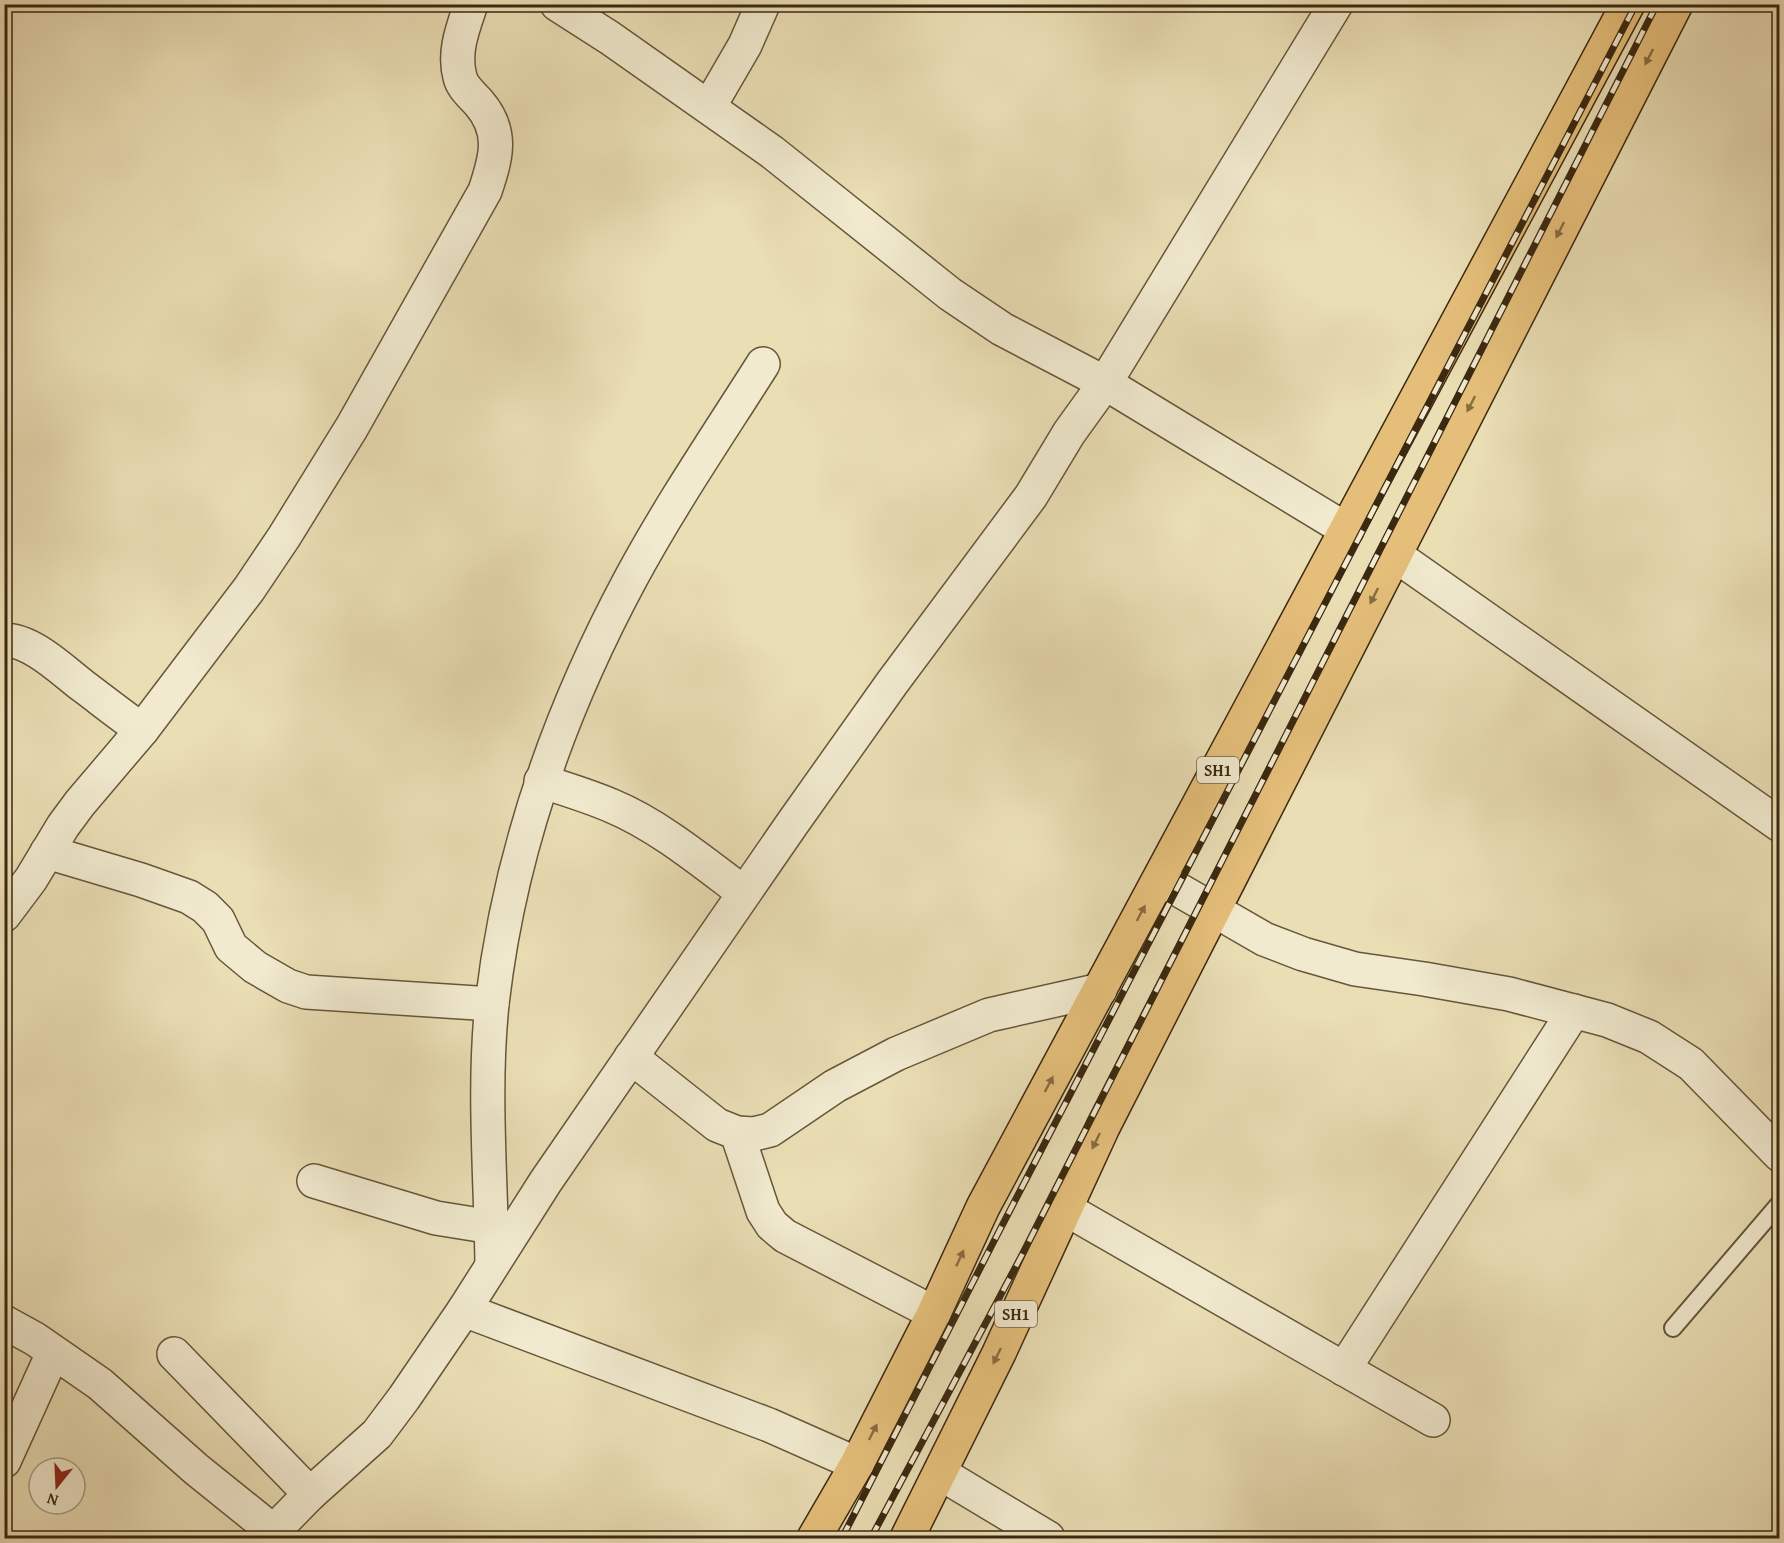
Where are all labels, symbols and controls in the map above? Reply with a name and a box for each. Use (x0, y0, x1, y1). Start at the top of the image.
one-way arrow (1644, 48, 1654, 65)
one-way arrow (1555, 222, 1565, 239)
one-way arrow (1467, 395, 1477, 413)
one-way arrow (1369, 588, 1378, 605)
road number: SH1 (1197, 757, 1239, 783)
one-way arrow (1136, 904, 1146, 921)
one-way arrow (1044, 1076, 1054, 1093)
one-way arrow (1092, 1132, 1101, 1149)
one-way arrow (955, 1249, 964, 1266)
road number: SH1 (995, 1301, 1037, 1327)
one-way arrow (993, 1347, 1002, 1364)
one-way arrow (869, 1424, 878, 1441)
north arrow (27, 1456, 87, 1516)
text: N (43, 1487, 61, 1513)

